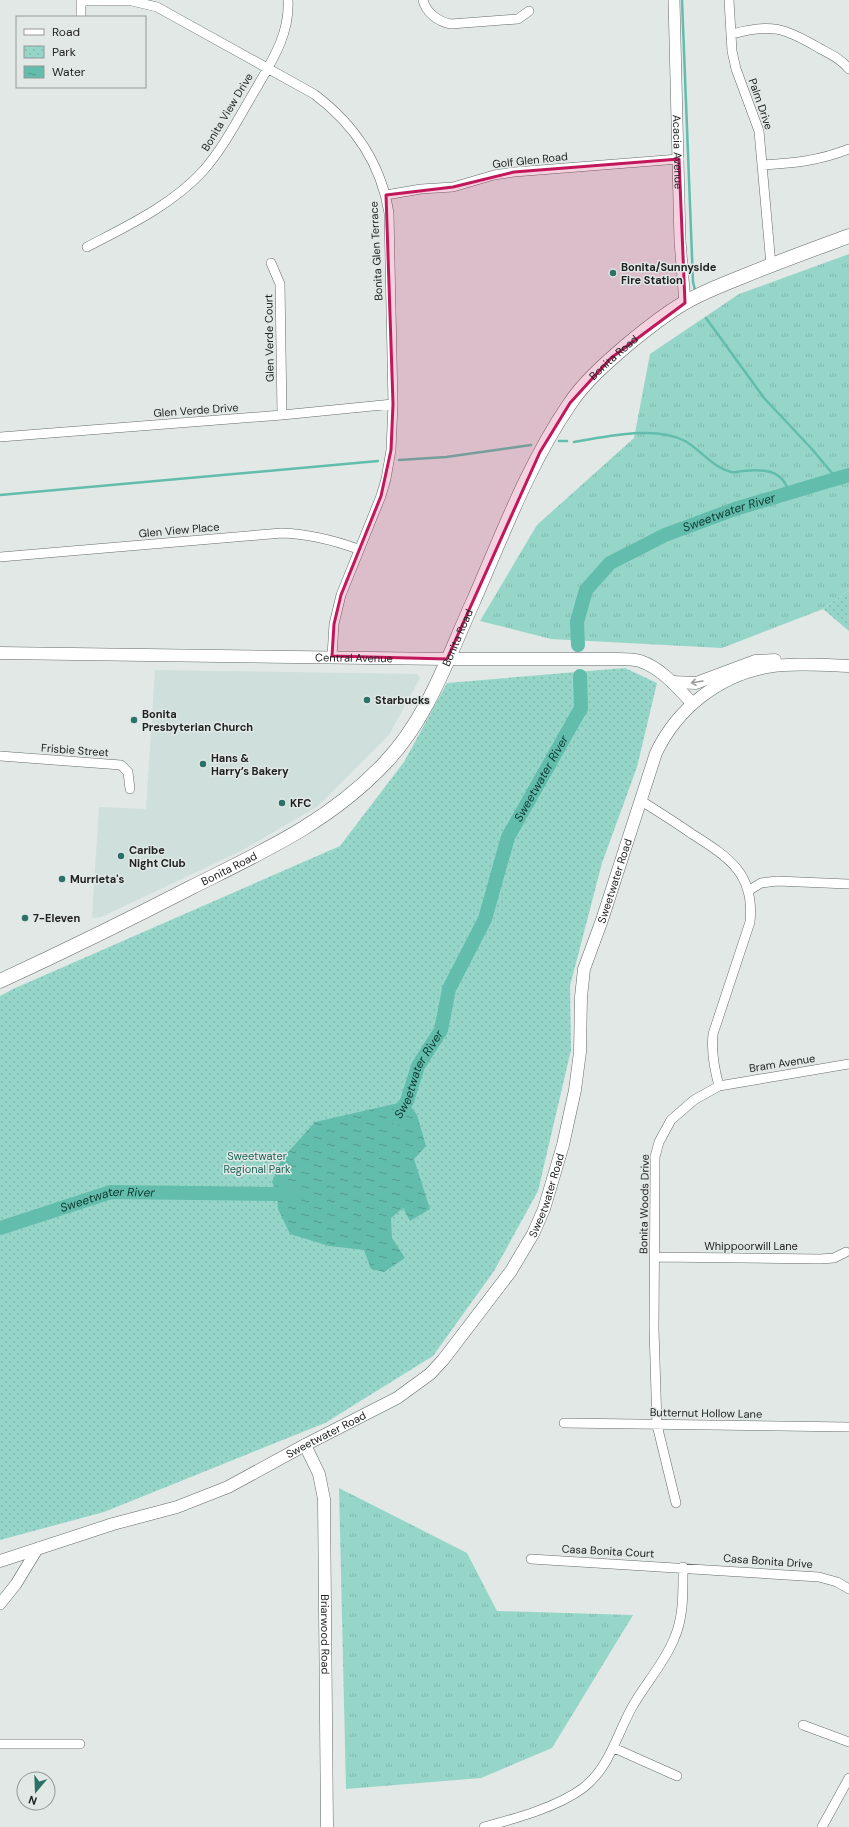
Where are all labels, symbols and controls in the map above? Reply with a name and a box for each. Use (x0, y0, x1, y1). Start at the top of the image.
legend (16, 16, 146, 88)
text: Road (52, 24, 80, 40)
text: Park (52, 44, 76, 60)
text: Water (52, 64, 86, 80)
street label: Bonita View Drive (198, 70, 256, 154)
street label: Palm Drive (746, 77, 776, 131)
street label: Acacia Avenue (670, 115, 686, 189)
street label: Golf Glen Road (492, 149, 569, 171)
street label: Bonita Glen Terrace (366, 201, 386, 301)
place label: Bonita/Sunnyside Fire Station (621, 260, 717, 287)
marker: Bonita/Sunnyside Fire Station (608, 268, 618, 278)
street label: Glen Verde Court (261, 294, 277, 382)
street label: Bonita Road (586, 332, 641, 383)
street label: Glen Verde Drive (153, 400, 239, 420)
water label: Sweetwater River (680, 489, 778, 536)
street label: Glen View Place (138, 519, 220, 541)
street label: Bonita Road (439, 607, 476, 669)
street label: Central Avenue (315, 650, 393, 665)
one-way arrow (691, 678, 704, 686)
place label: Starbucks (375, 693, 430, 707)
marker: Starbucks (362, 695, 372, 705)
place label: Bonita Presbyterian Church (142, 707, 253, 734)
marker: Bonita Presbyterian Church (129, 715, 139, 725)
water label: Sweetwater River (510, 732, 572, 825)
street label: Frisbie Street (41, 741, 109, 759)
place label: Hans & Harry’s Bakery (211, 751, 289, 778)
marker: Hans & Harry’s Bakery (198, 759, 208, 769)
place label: KFC (290, 796, 311, 810)
marker: KFC (277, 798, 287, 808)
street label: Sweetwater Road (594, 837, 635, 925)
place label: Caribe Night Club (129, 843, 186, 870)
street label: Bonita Road (199, 849, 259, 888)
marker: Caribe Night Club (116, 851, 126, 861)
place label: Murrieta's (70, 872, 124, 886)
marker: Murrieta's (57, 874, 67, 884)
place label: 7-Eleven (33, 911, 80, 925)
marker: 7-Eleven (20, 913, 30, 923)
water label: Sweetwater River (390, 1027, 447, 1122)
street label: Bram Avenue (748, 1051, 816, 1075)
park label: Sweetwater Regional Park (223, 1149, 291, 1176)
street label: Sweetwater Road (525, 1151, 567, 1240)
street label: Bonita Woods Drive (636, 1154, 652, 1254)
water label: Sweetwater River (58, 1184, 155, 1216)
street label: Whippoorwill Lane (704, 1239, 798, 1253)
street label: Butternut Hollow Lane (650, 1405, 762, 1421)
street label: Sweetwater Road (283, 1408, 368, 1461)
street label: Casa Bonita Court (561, 1542, 655, 1560)
street label: Casa Bonita Drive (723, 1551, 813, 1571)
street label: Briarwood Road (318, 1594, 333, 1675)
north arrow (16, 1771, 56, 1811)
text: N (27, 1793, 39, 1808)

